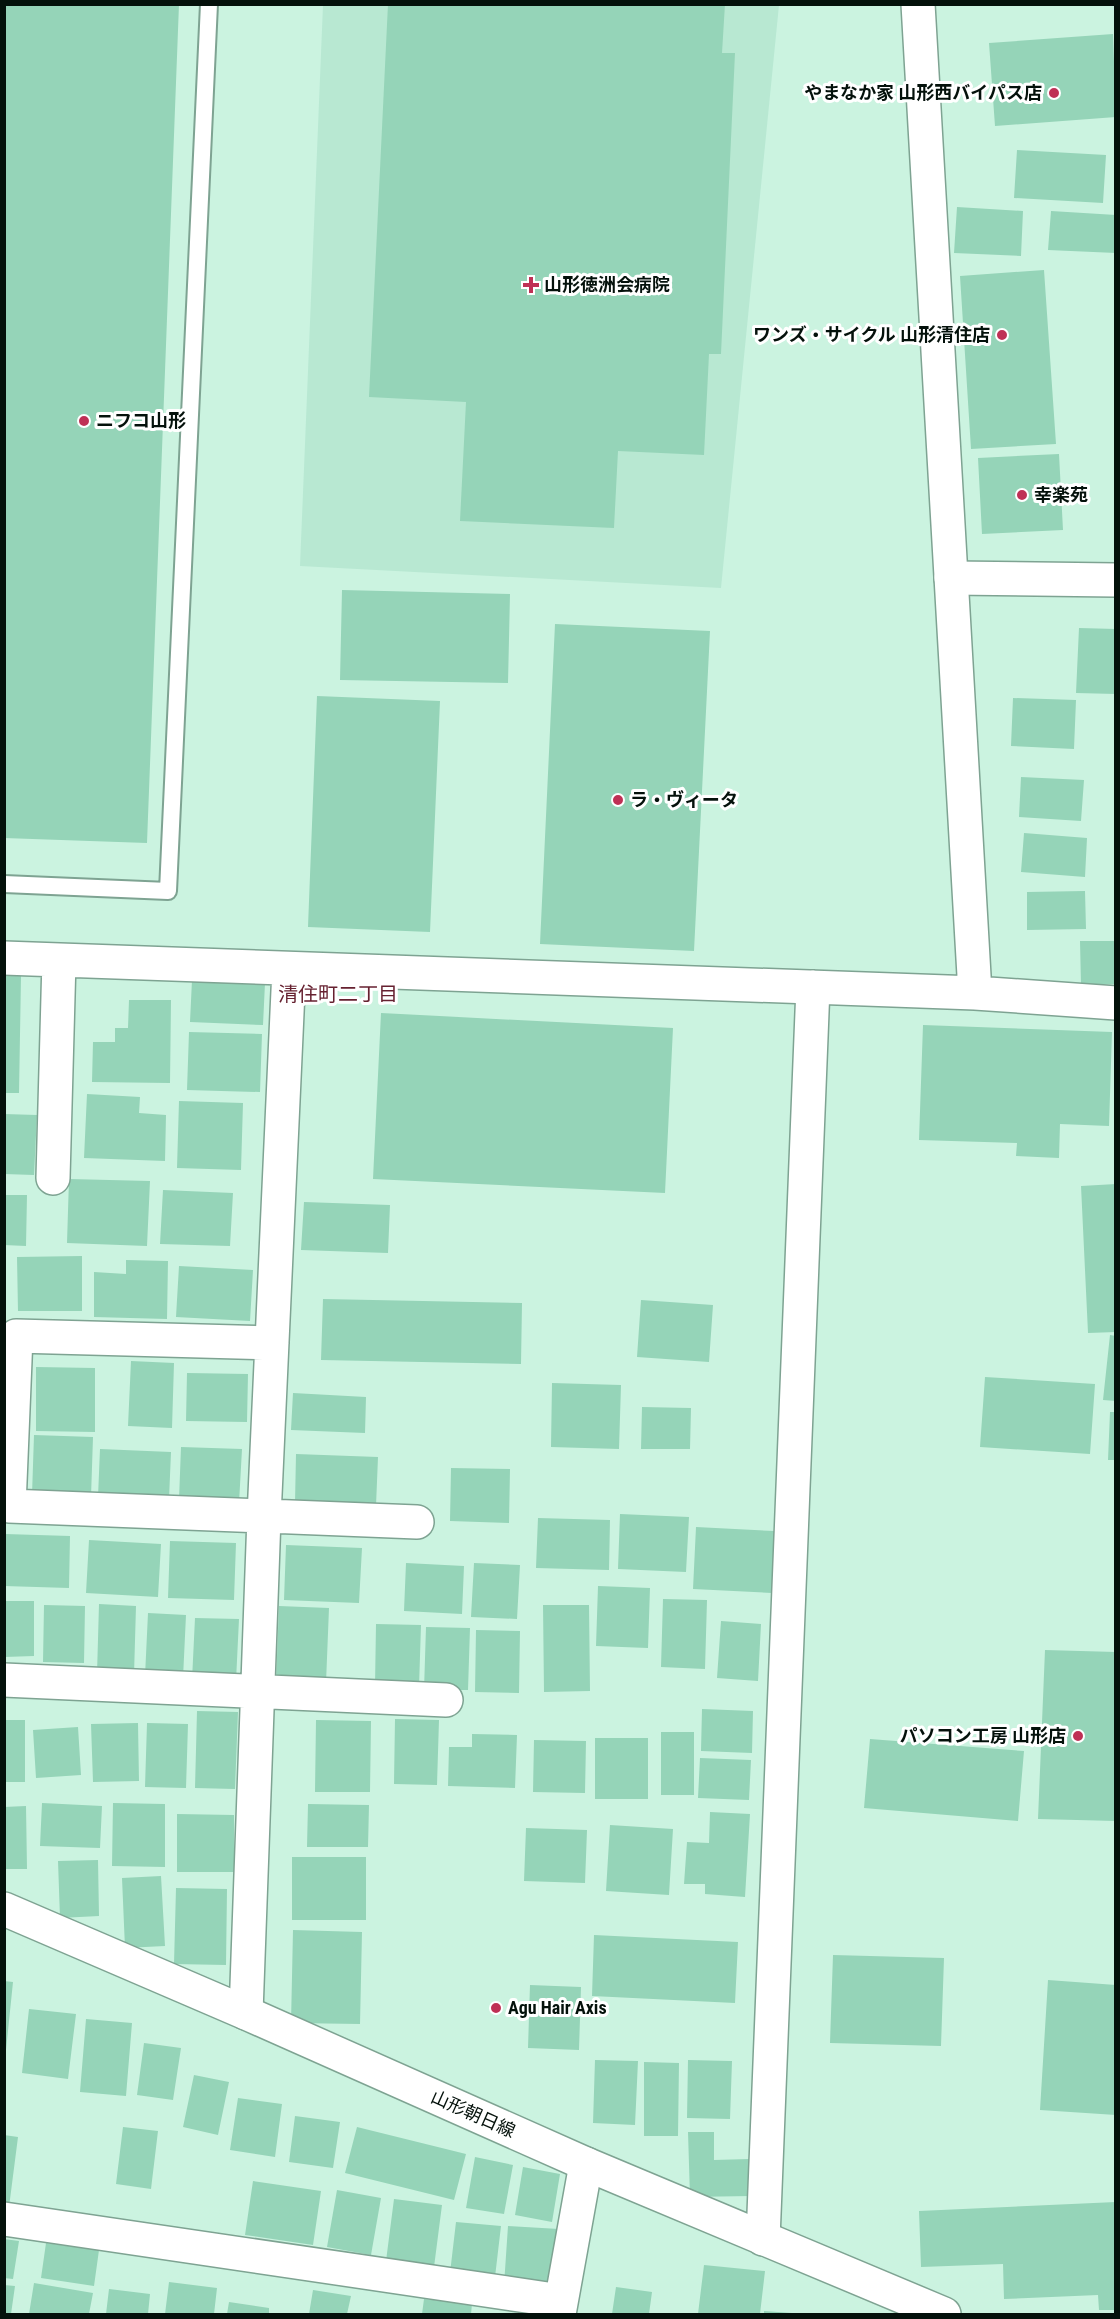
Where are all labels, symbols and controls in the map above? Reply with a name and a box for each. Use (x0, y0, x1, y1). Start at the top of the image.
place label: やまなか家 山形西バイパス店 (804, 82, 1042, 103)
marker: やまなか家 山形西バイパス店 (1047, 86, 1061, 100)
place label: 山形徳洲会病院 (544, 274, 670, 295)
marker: 山形徳洲会病院 (522, 276, 540, 294)
place label: ワンズ・サイクル 山形清住店 (753, 324, 990, 345)
marker: ワンズ・サイクル 山形清住店 (995, 328, 1009, 342)
place label: ニフコ山形 (96, 410, 186, 431)
marker: ニフコ山形 (77, 414, 91, 428)
place label: 幸楽苑 (1034, 484, 1088, 505)
marker: 幸楽苑 (1015, 488, 1029, 502)
place label: ラ・ヴィータ (630, 789, 738, 810)
marker: ラ・ヴィータ (611, 793, 625, 807)
district label: 清住町二丁目 (278, 982, 398, 1006)
place label: パソコン工房 山形店 (900, 1725, 1066, 1746)
marker: パソコン工房 山形店 (1071, 1729, 1085, 1743)
place label: Agu Hair Axis (508, 1997, 607, 2018)
marker: Agu Hair Axis (489, 2001, 503, 2015)
street label: 山形朝日線 (428, 2086, 519, 2141)

